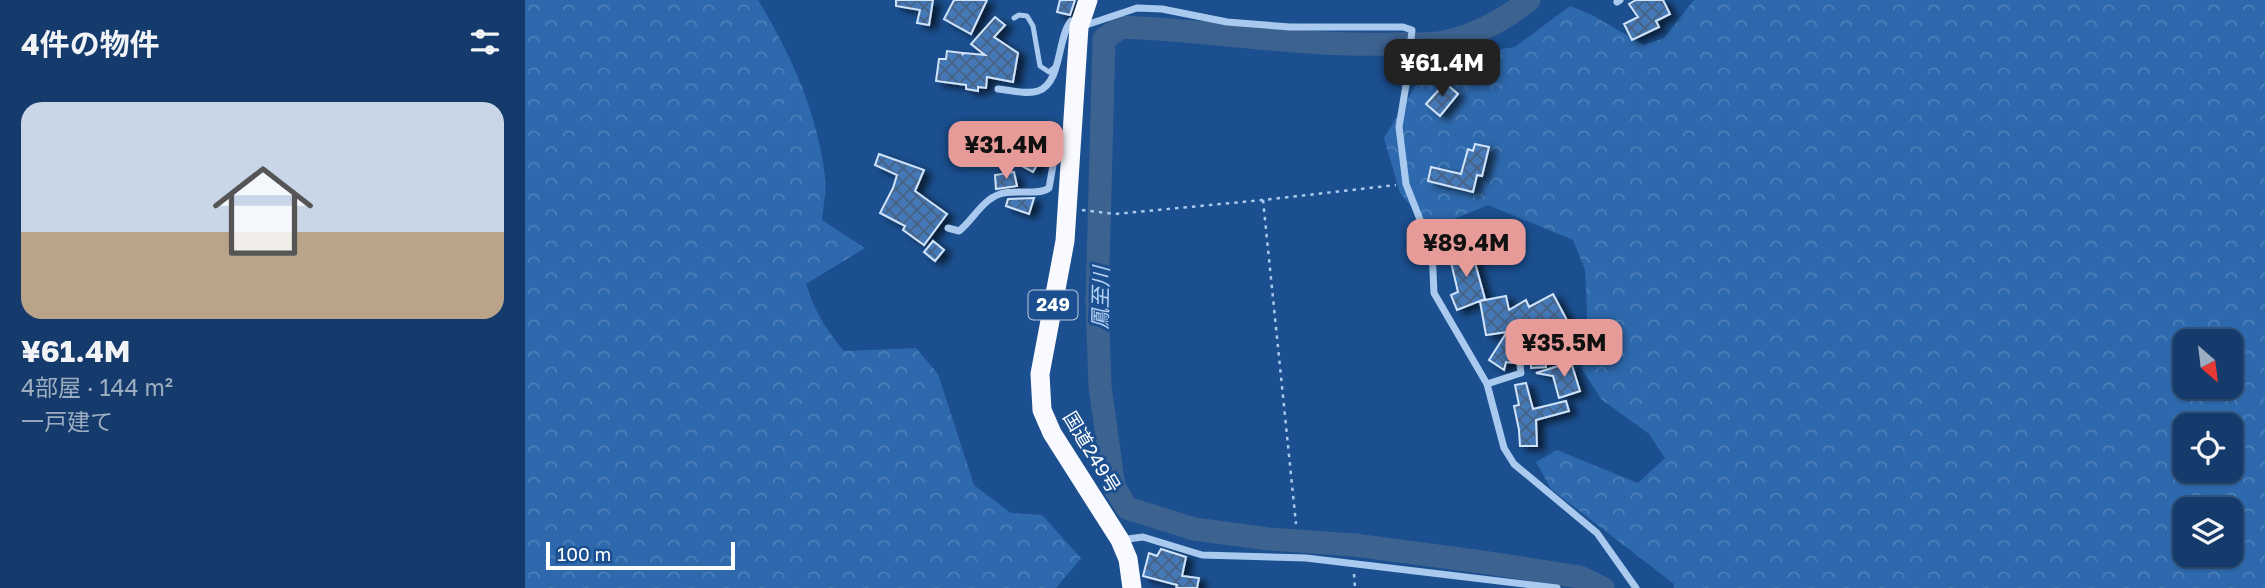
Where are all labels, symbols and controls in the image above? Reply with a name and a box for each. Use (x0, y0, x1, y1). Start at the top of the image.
icon: filters (466, 23, 504, 61)
text: 4件の物件 (21, 26, 160, 62)
pin: ¥61.4M (1385, 40, 1499, 99)
text: ¥61.4M (1400, 48, 1484, 76)
pin: ¥31.4M (949, 122, 1063, 181)
text: ¥31.4M (964, 130, 1048, 158)
icon: home (200, 148, 326, 274)
pin: ¥89.4M (1409, 219, 1523, 279)
text: ¥89.4M (1423, 228, 1509, 256)
water label: 鳳至川 (1086, 264, 1114, 330)
road number: 249 (1029, 290, 1077, 320)
pin: ¥35.5M (1507, 320, 1621, 379)
text: ¥35.5M (1521, 328, 1607, 356)
north arrow (2173, 329, 2243, 399)
map controls (2173, 329, 2243, 567)
text: ¥61.4M (21, 333, 130, 369)
text: 4部屋 · 144 m² (21, 373, 173, 401)
text: 一戸建て (21, 407, 113, 435)
street label: 国道249号 (1059, 407, 1126, 497)
button: locate (2173, 413, 2243, 483)
button: layers (2173, 497, 2243, 567)
scale bar (546, 539, 735, 571)
text: 100 m (557, 542, 611, 565)

